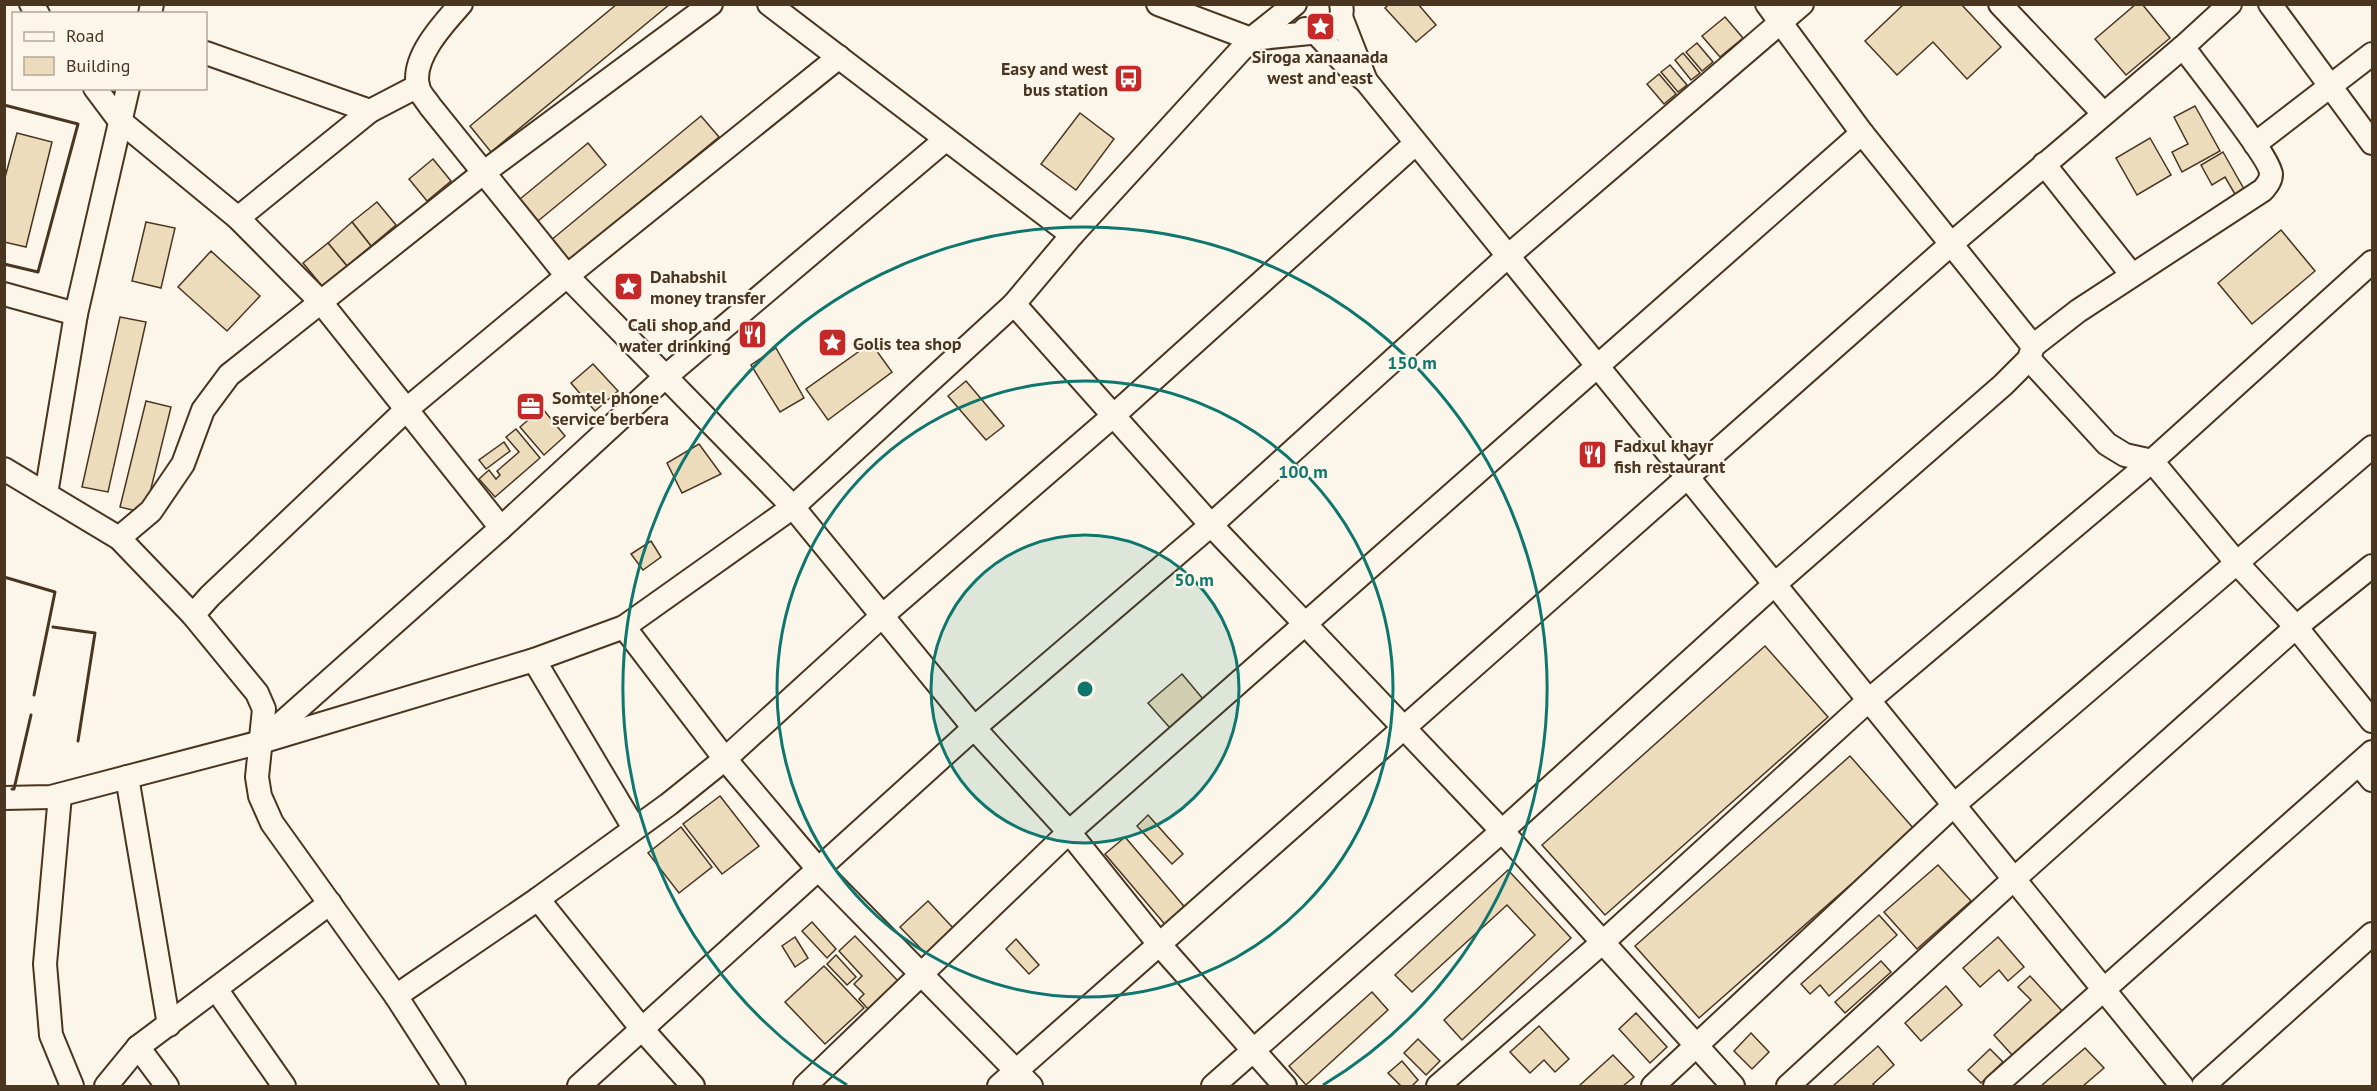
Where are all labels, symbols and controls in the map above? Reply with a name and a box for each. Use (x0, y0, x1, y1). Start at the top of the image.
place icon: Siroga xanaanada west and east (1304, 11, 1336, 43)
legend (12, 12, 207, 90)
text: Road (66, 24, 104, 47)
place label: Siroga xanaanada west and east (1252, 45, 1388, 89)
text: Building (66, 54, 130, 77)
place label: Easy and west bus station (1001, 57, 1109, 101)
bus stop icon: Easy and west bus station (1113, 62, 1145, 94)
place label: Dahabshil money transfer (650, 265, 766, 309)
place icon: Dahabshil money transfer (613, 270, 645, 302)
place label: Cali shop and water drinking (618, 313, 731, 357)
restaurant icon: Cali shop and water drinking (736, 318, 768, 350)
place icon: Golis tea shop (816, 327, 848, 359)
place label: Golis tea shop (853, 332, 962, 355)
text: 150 m (1387, 351, 1437, 374)
place label: Somtel phone service berbera (552, 386, 669, 430)
office icon: Somtel phone service berbera (515, 391, 547, 423)
place label: Fadxul khayr fish restaurant (1614, 434, 1726, 478)
restaurant icon: Fadxul khayr fish restaurant (1577, 439, 1609, 471)
text: 100 m (1278, 460, 1328, 483)
text: 50 m (1174, 568, 1214, 591)
centre of rings (1075, 679, 1095, 699)

